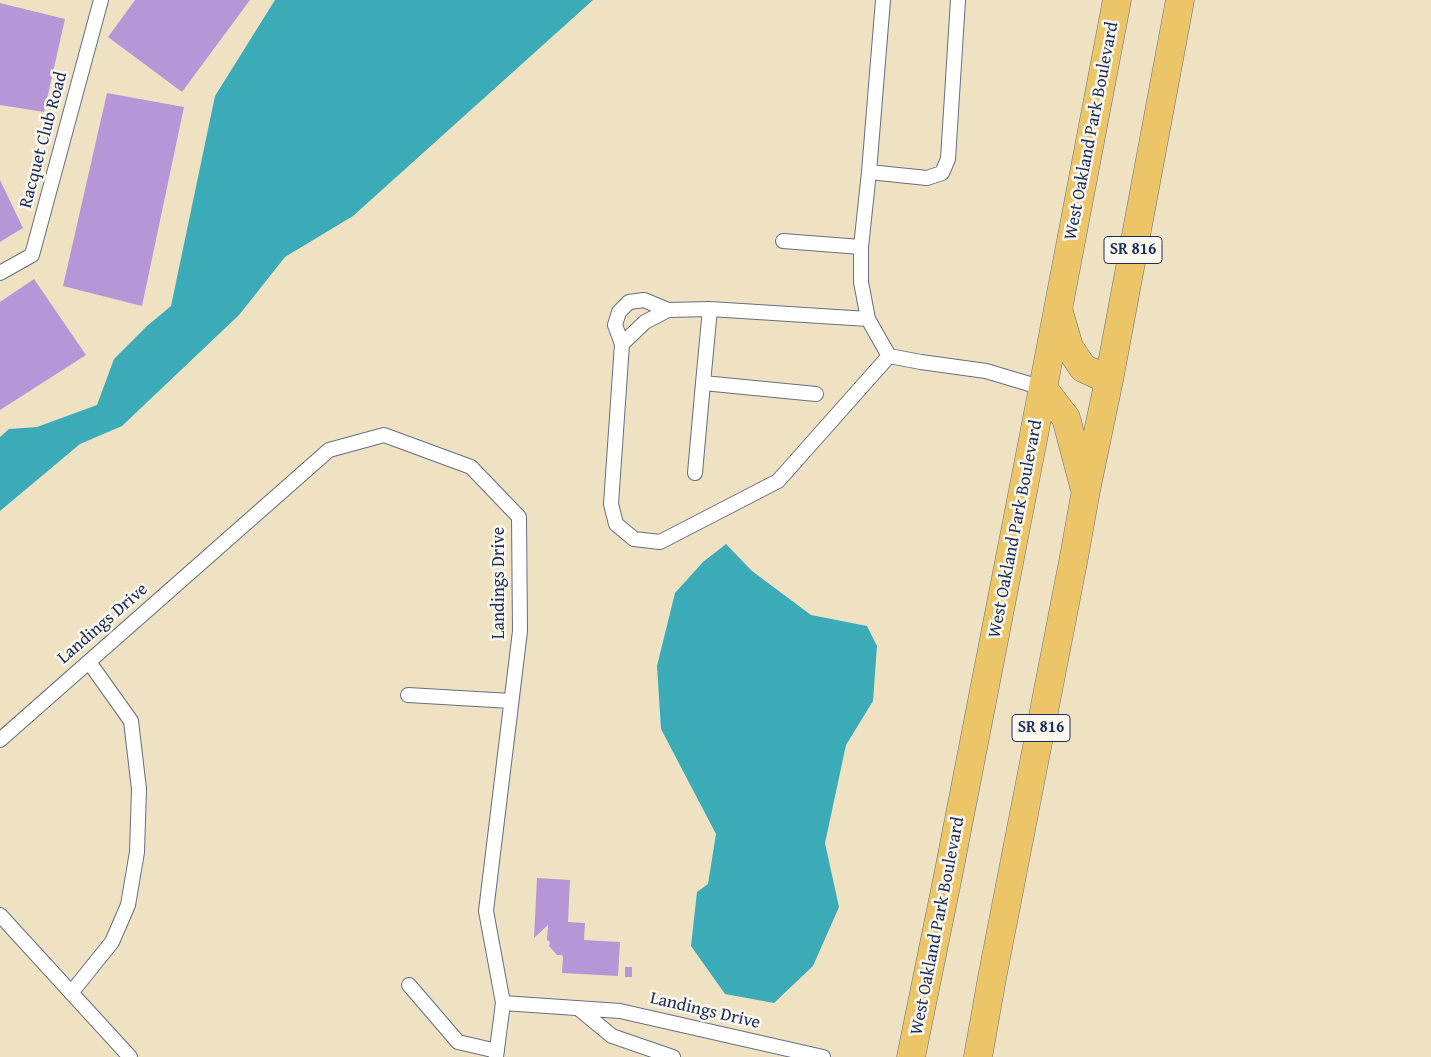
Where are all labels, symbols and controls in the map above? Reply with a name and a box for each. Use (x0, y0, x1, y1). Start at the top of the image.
street label: West Oakland Park Boulevard (1060, 20, 1124, 242)
street label: Racquet Club Road (15, 69, 73, 211)
road number: SR 816 (1104, 236, 1162, 264)
street label: West Oakland Park Boulevard (984, 418, 1048, 640)
street label: Landings Drive (488, 527, 510, 639)
street label: Landings Drive (53, 579, 153, 669)
road number: SR 816 (1012, 714, 1070, 741)
street label: West Oakland Park Boulevard (906, 815, 970, 1037)
street label: Landings Drive (648, 988, 762, 1034)

